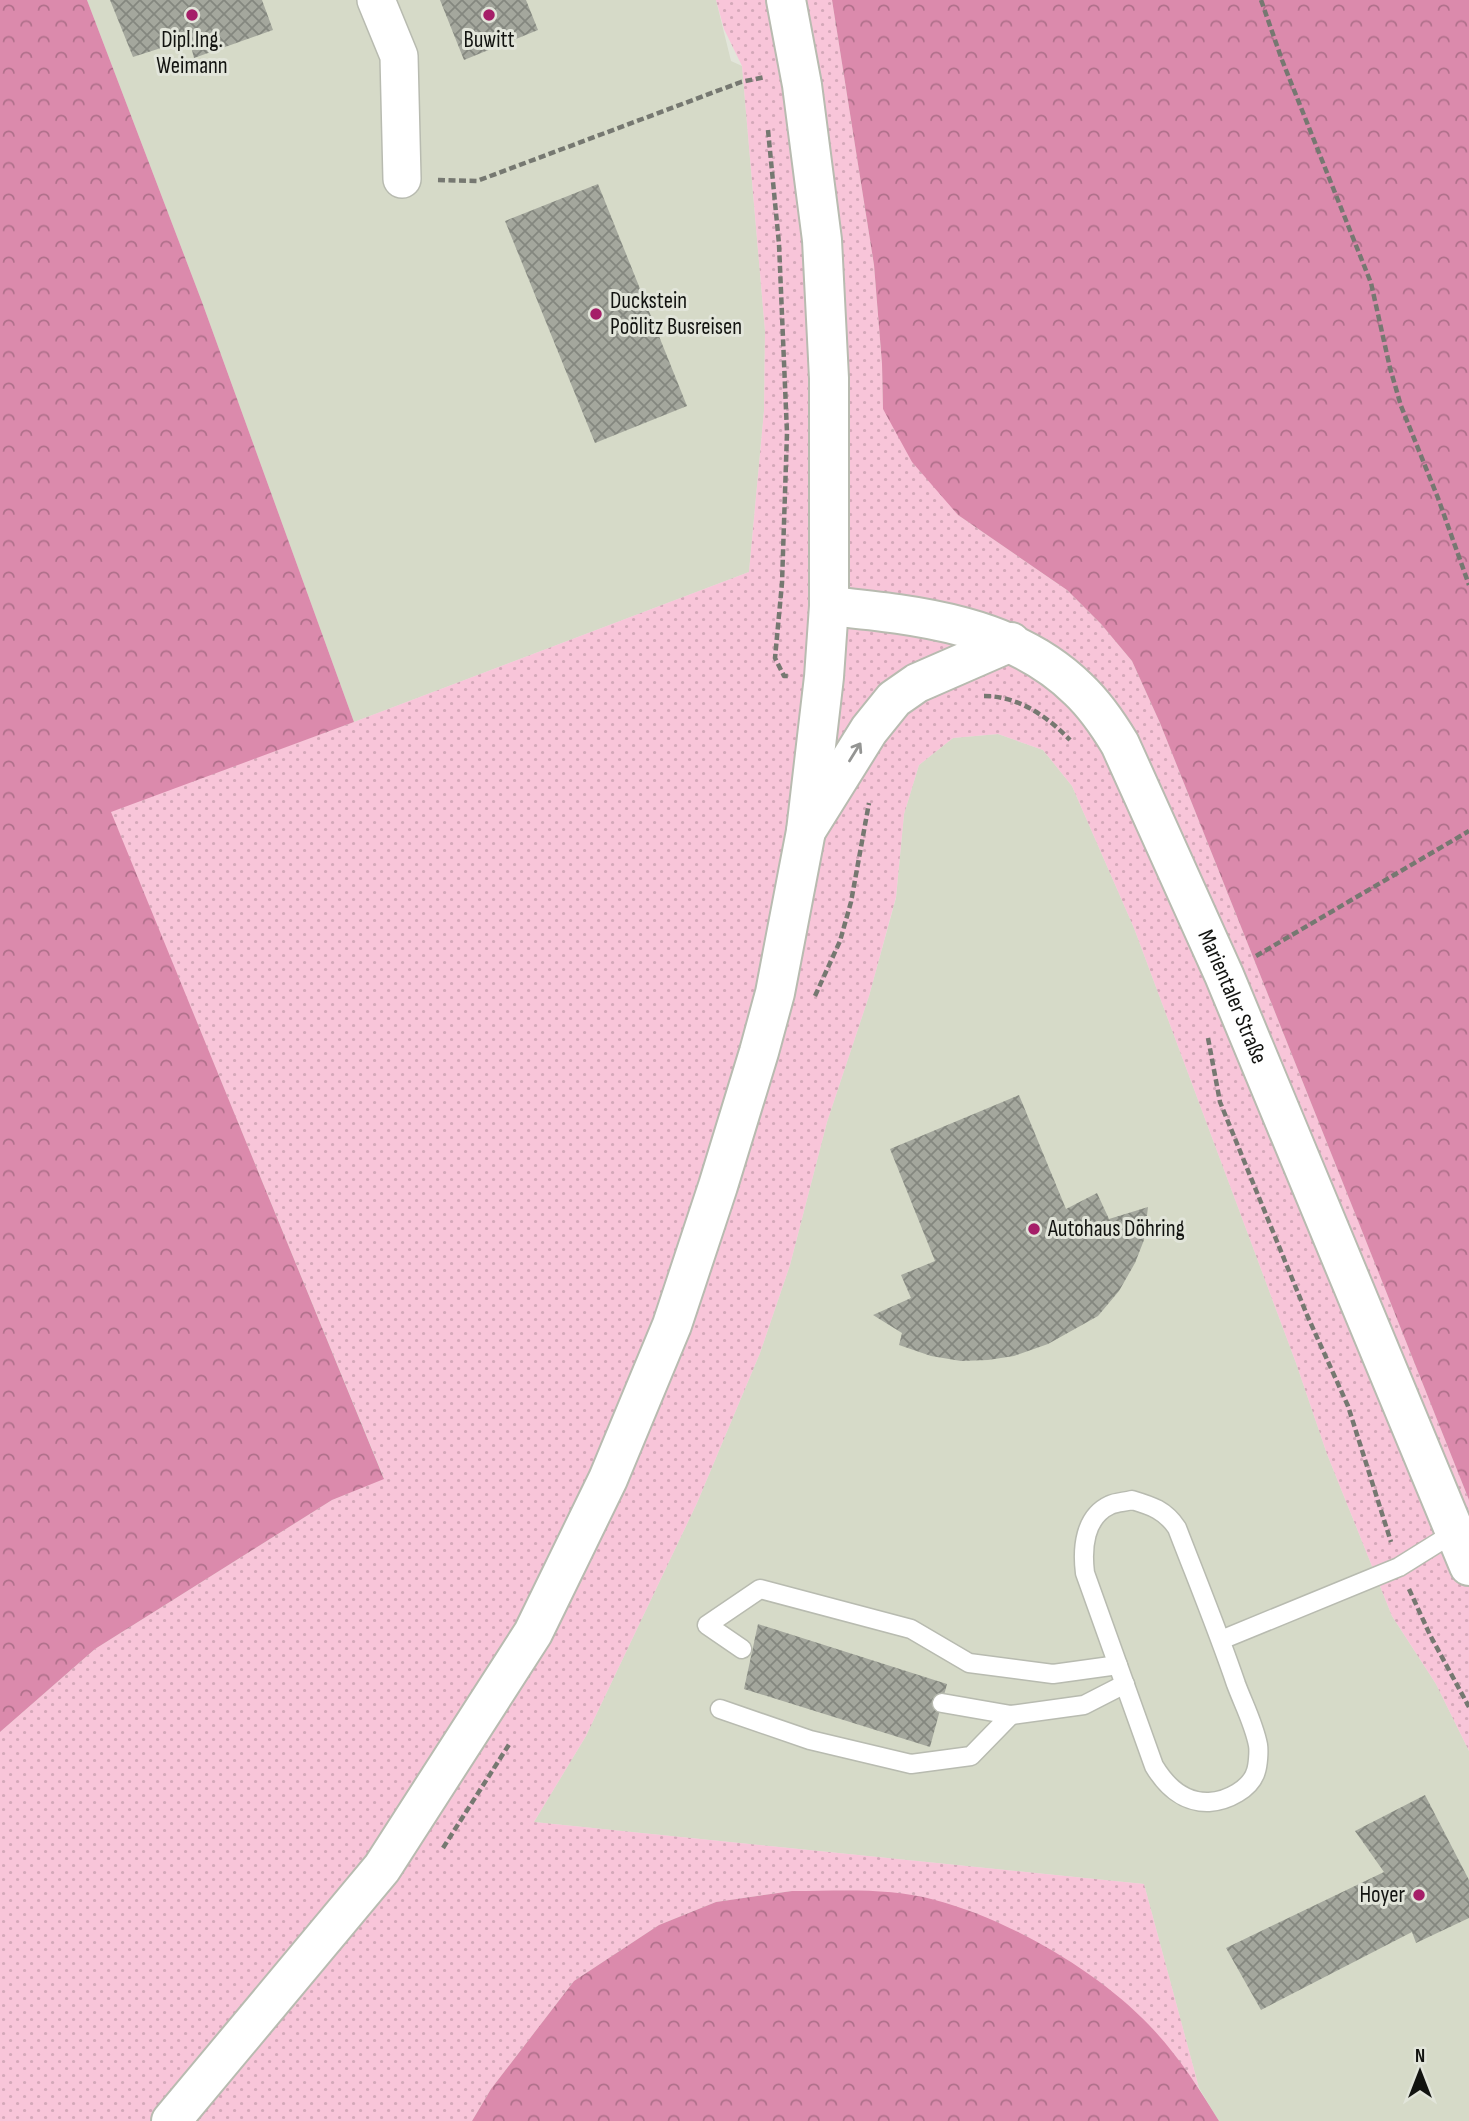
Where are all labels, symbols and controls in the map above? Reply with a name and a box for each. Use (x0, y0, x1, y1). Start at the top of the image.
marker: Dipl.Ing. Weimann (184, 7, 200, 23)
marker: Buwitt (481, 7, 497, 23)
place label: Dipl.Ing. Weimann (156, 26, 228, 80)
place label: Buwitt (463, 26, 515, 54)
place label: Duckstein Poölitz Busreisen (610, 287, 742, 341)
marker: Duckstein Poölitz Busreisen (588, 306, 604, 322)
one-way arrow (849, 743, 863, 763)
street label: Marientaler Straße (1191, 925, 1273, 1068)
place label: Autohaus Döhring (1047, 1215, 1185, 1243)
marker: Autohaus Döhring (1026, 1221, 1042, 1237)
place label: Hoyer (1359, 1881, 1405, 1909)
marker: Hoyer (1411, 1887, 1427, 1903)
north arrow (1385, 2037, 1455, 2107)
text: N (1415, 2045, 1425, 2068)

